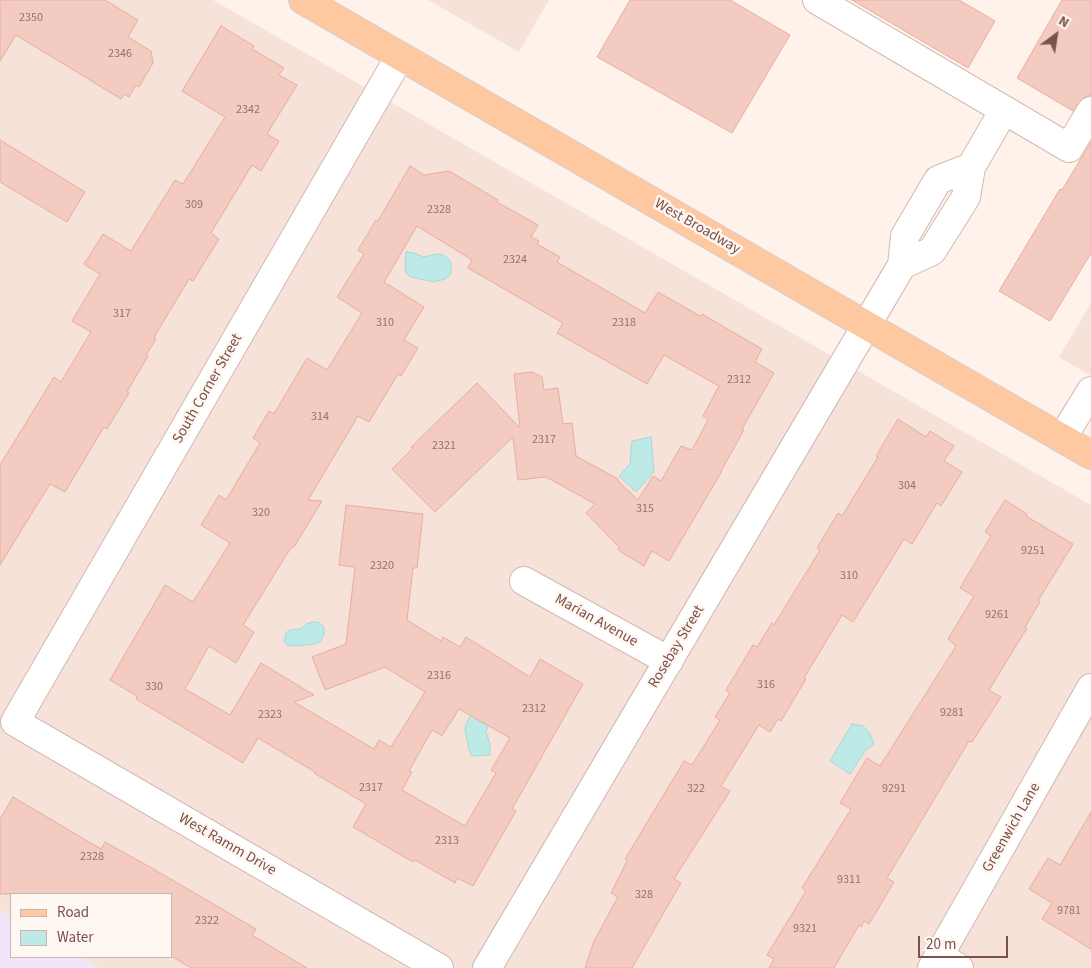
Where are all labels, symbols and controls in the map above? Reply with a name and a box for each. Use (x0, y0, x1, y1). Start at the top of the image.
north arrow (1031, 10, 1081, 60)
house number: 2350 (19, 11, 43, 25)
text: N (1055, 11, 1073, 33)
house number: 2346 (108, 47, 132, 61)
house number: 2342 (236, 103, 260, 117)
street label: West Broadway (651, 195, 743, 259)
house number: 309 (185, 198, 203, 212)
house number: 2328 (427, 203, 451, 217)
house number: 2324 (503, 253, 527, 267)
house number: 317 (113, 307, 131, 321)
house number: 310 (376, 316, 394, 330)
house number: 2318 (612, 316, 636, 330)
street label: South Corner Street (169, 331, 247, 447)
house number: 2312 (727, 373, 751, 387)
house number: 314 (311, 410, 329, 424)
house number: 2317 (532, 433, 556, 447)
house number: 2321 (432, 439, 456, 453)
house number: 304 (898, 479, 916, 493)
house number: 315 (636, 502, 654, 516)
house number: 320 (252, 506, 270, 520)
house number: 9251 (1021, 544, 1045, 558)
house number: 2320 (370, 559, 394, 573)
house number: 310 (840, 569, 858, 583)
street label: Marian Avenue (551, 591, 641, 651)
street label: Rosebay Street (645, 602, 709, 692)
house number: 9261 (985, 608, 1009, 622)
house number: 2316 (427, 669, 451, 683)
house number: 316 (757, 678, 775, 692)
house number: 330 (145, 680, 163, 694)
house number: 2312 (522, 702, 546, 716)
house number: 9281 (940, 706, 964, 720)
house number: 2323 (258, 708, 282, 722)
street label: Greenwich Lane (979, 780, 1045, 876)
house number: 2317 (359, 781, 383, 795)
house number: 322 (687, 782, 705, 796)
house number: 9291 (882, 782, 906, 796)
street label: West Ramm Drive (175, 810, 279, 880)
house number: 2313 (435, 834, 459, 848)
house number: 2328 (80, 850, 104, 864)
house number: 9311 (837, 873, 861, 887)
house number: 328 (635, 888, 653, 902)
legend (10, 893, 172, 958)
text: Road (57, 902, 89, 923)
house number: 9781 (1057, 904, 1081, 918)
house number: 2322 (195, 914, 219, 928)
house number: 9321 (793, 922, 817, 936)
scale bar (921, 926, 1011, 958)
text: Water (57, 927, 93, 948)
text: 20 m (926, 934, 956, 955)

